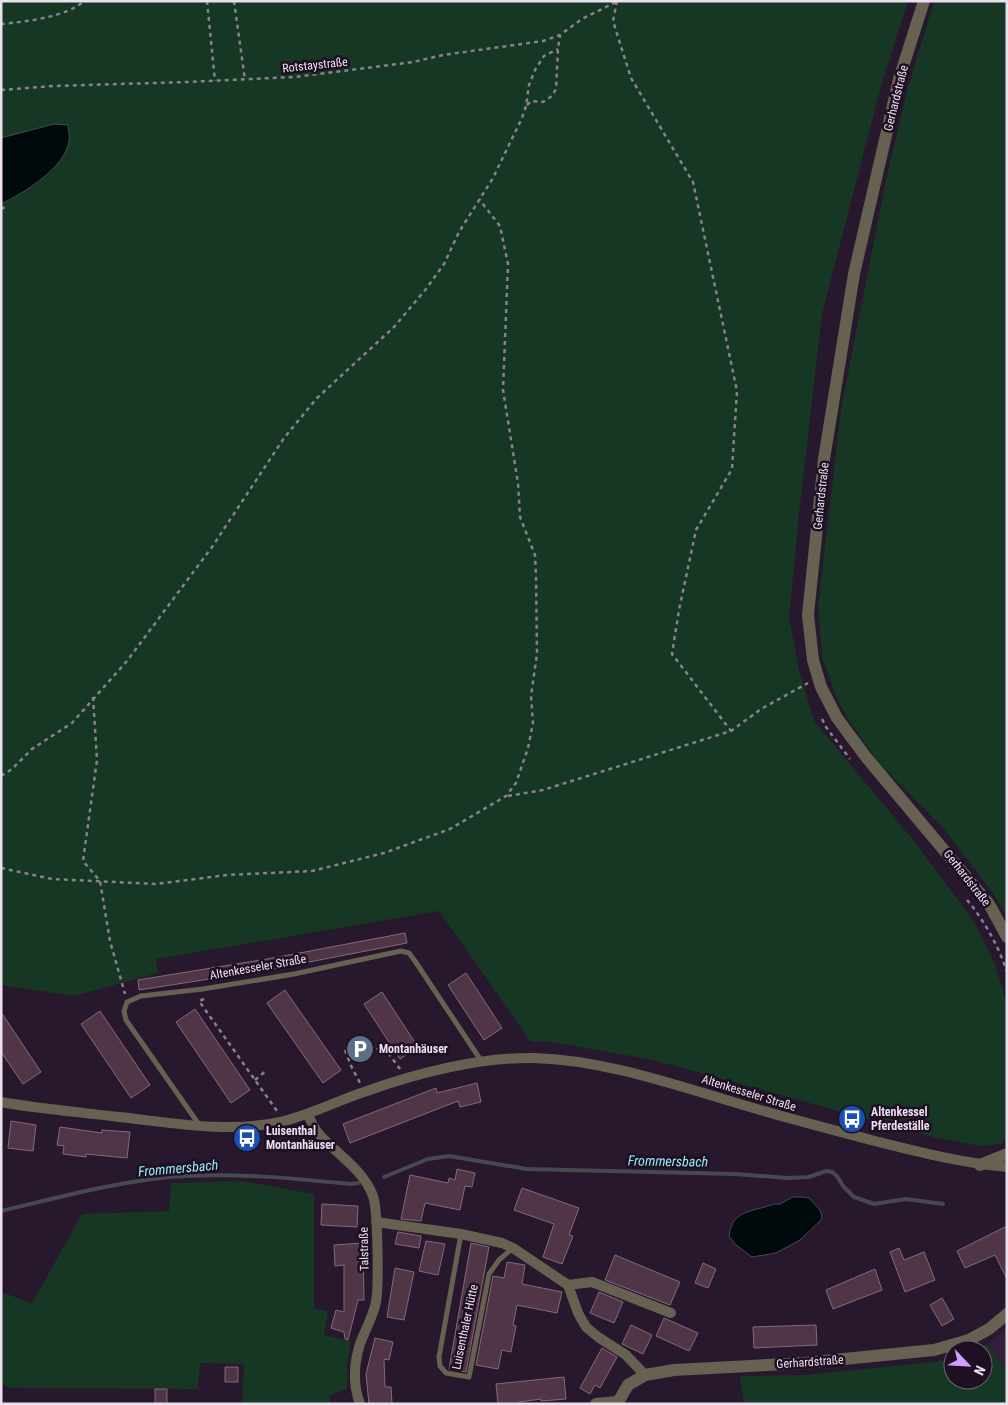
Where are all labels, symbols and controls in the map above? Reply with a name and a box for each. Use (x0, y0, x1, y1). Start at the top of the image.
street label: Rotstaystraße (282, 55, 349, 75)
street label: Gerhardstraße (881, 63, 911, 132)
street label: Gerhardstraße (811, 461, 832, 530)
street label: Gerhardstraße (941, 847, 994, 909)
street label: Altenkesseler Straße (209, 952, 308, 982)
parking icon: Montanhäuser (345, 1034, 375, 1064)
place label: Montanhäuser (379, 1042, 448, 1056)
street label: Altenkesseler Straße (700, 1072, 798, 1114)
bus stop icon: Altenkessel Pferdeställe (837, 1104, 867, 1134)
place label: Altenkessel Pferdeställe (871, 1105, 930, 1133)
bus stop icon: Luisenthal Montanhäuser (232, 1123, 262, 1153)
place label: Luisenthal Montanhäuser (266, 1124, 335, 1152)
water label: Frommersbach (628, 1152, 708, 1170)
water label: Frommersbach (137, 1157, 219, 1179)
street label: Talstraße (357, 1226, 371, 1271)
street label: Luisenthaler Hütte (449, 1283, 481, 1371)
north arrow (943, 1340, 993, 1390)
street label: Gerhardstraße (776, 1353, 845, 1371)
text: N (971, 1363, 989, 1378)

